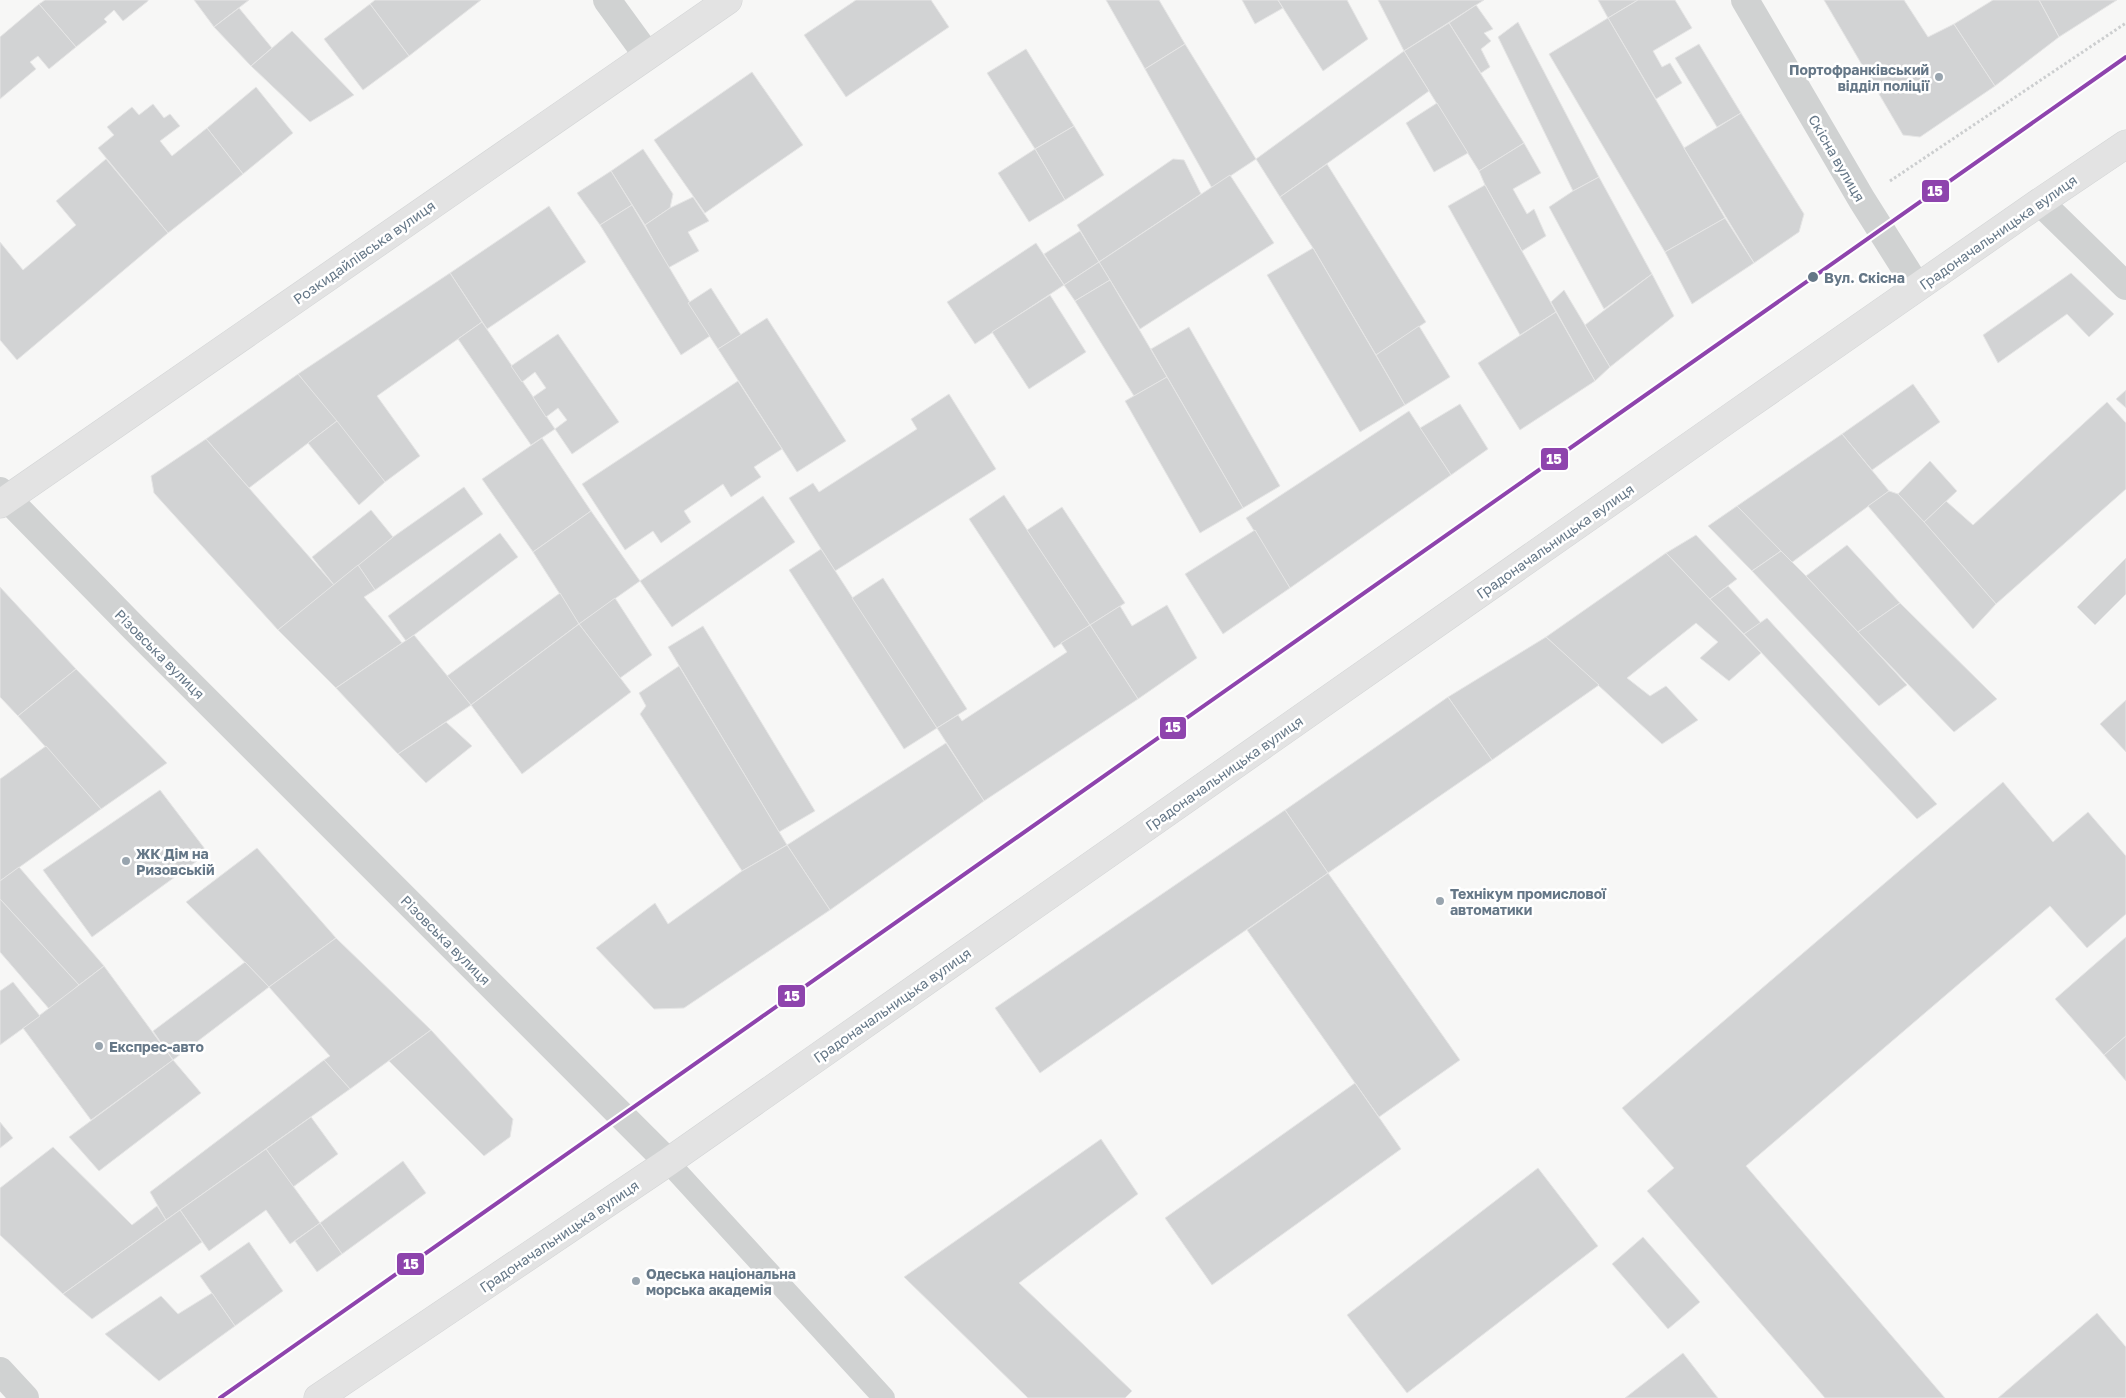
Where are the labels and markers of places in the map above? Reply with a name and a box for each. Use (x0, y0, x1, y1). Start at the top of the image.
place label: Портофранківський відділ поліції (1789, 61, 1930, 94)
marker: Портофранківський відділ поліції (1933, 71, 1945, 83)
place label: Вул. Скісна (1824, 269, 1905, 286)
marker: Вул. Скісна (1806, 270, 1820, 284)
place label: ЖК Дім на Ризовській (136, 845, 214, 878)
marker: ЖК Дім на Ризовській (120, 855, 132, 867)
place label: Технікум промислової автоматики (1450, 885, 1607, 918)
marker: Технікум промислової автоматики (1434, 895, 1446, 907)
place label: Експрес-авто (109, 1038, 204, 1055)
marker: Експрес-авто (93, 1040, 105, 1052)
place label: Одеська національна морська академія (646, 1265, 796, 1298)
marker: Одеська національна морська академія (630, 1275, 642, 1287)

